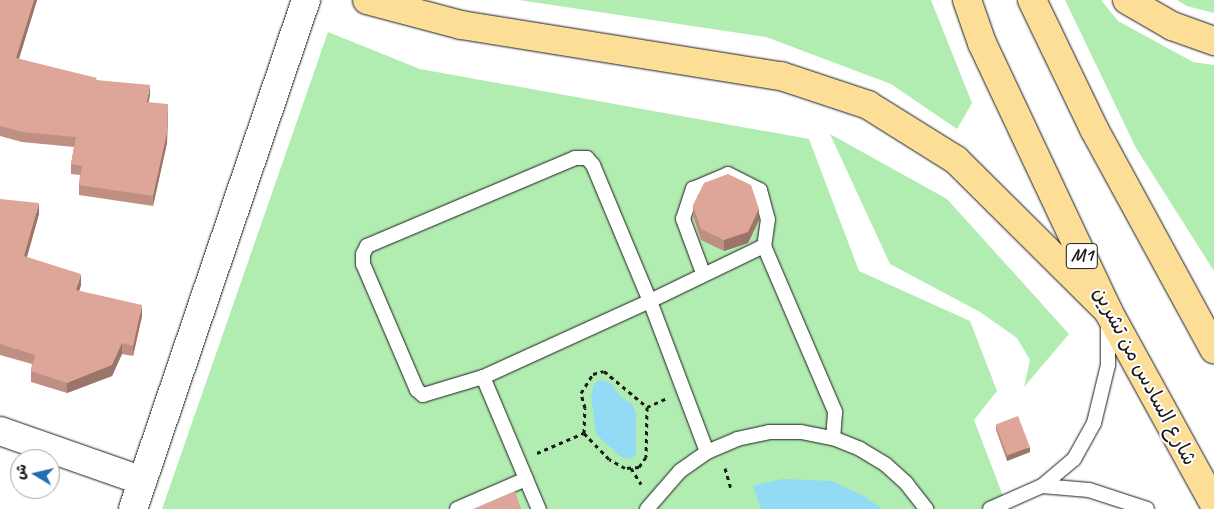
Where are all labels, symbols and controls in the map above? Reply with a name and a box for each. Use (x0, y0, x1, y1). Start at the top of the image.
road number: M1 (1066, 240, 1098, 272)
street label: شارع السادس من تشرين (1088, 283, 1202, 469)
north arrow (10, 449, 60, 499)
text: ش (11, 463, 30, 481)

